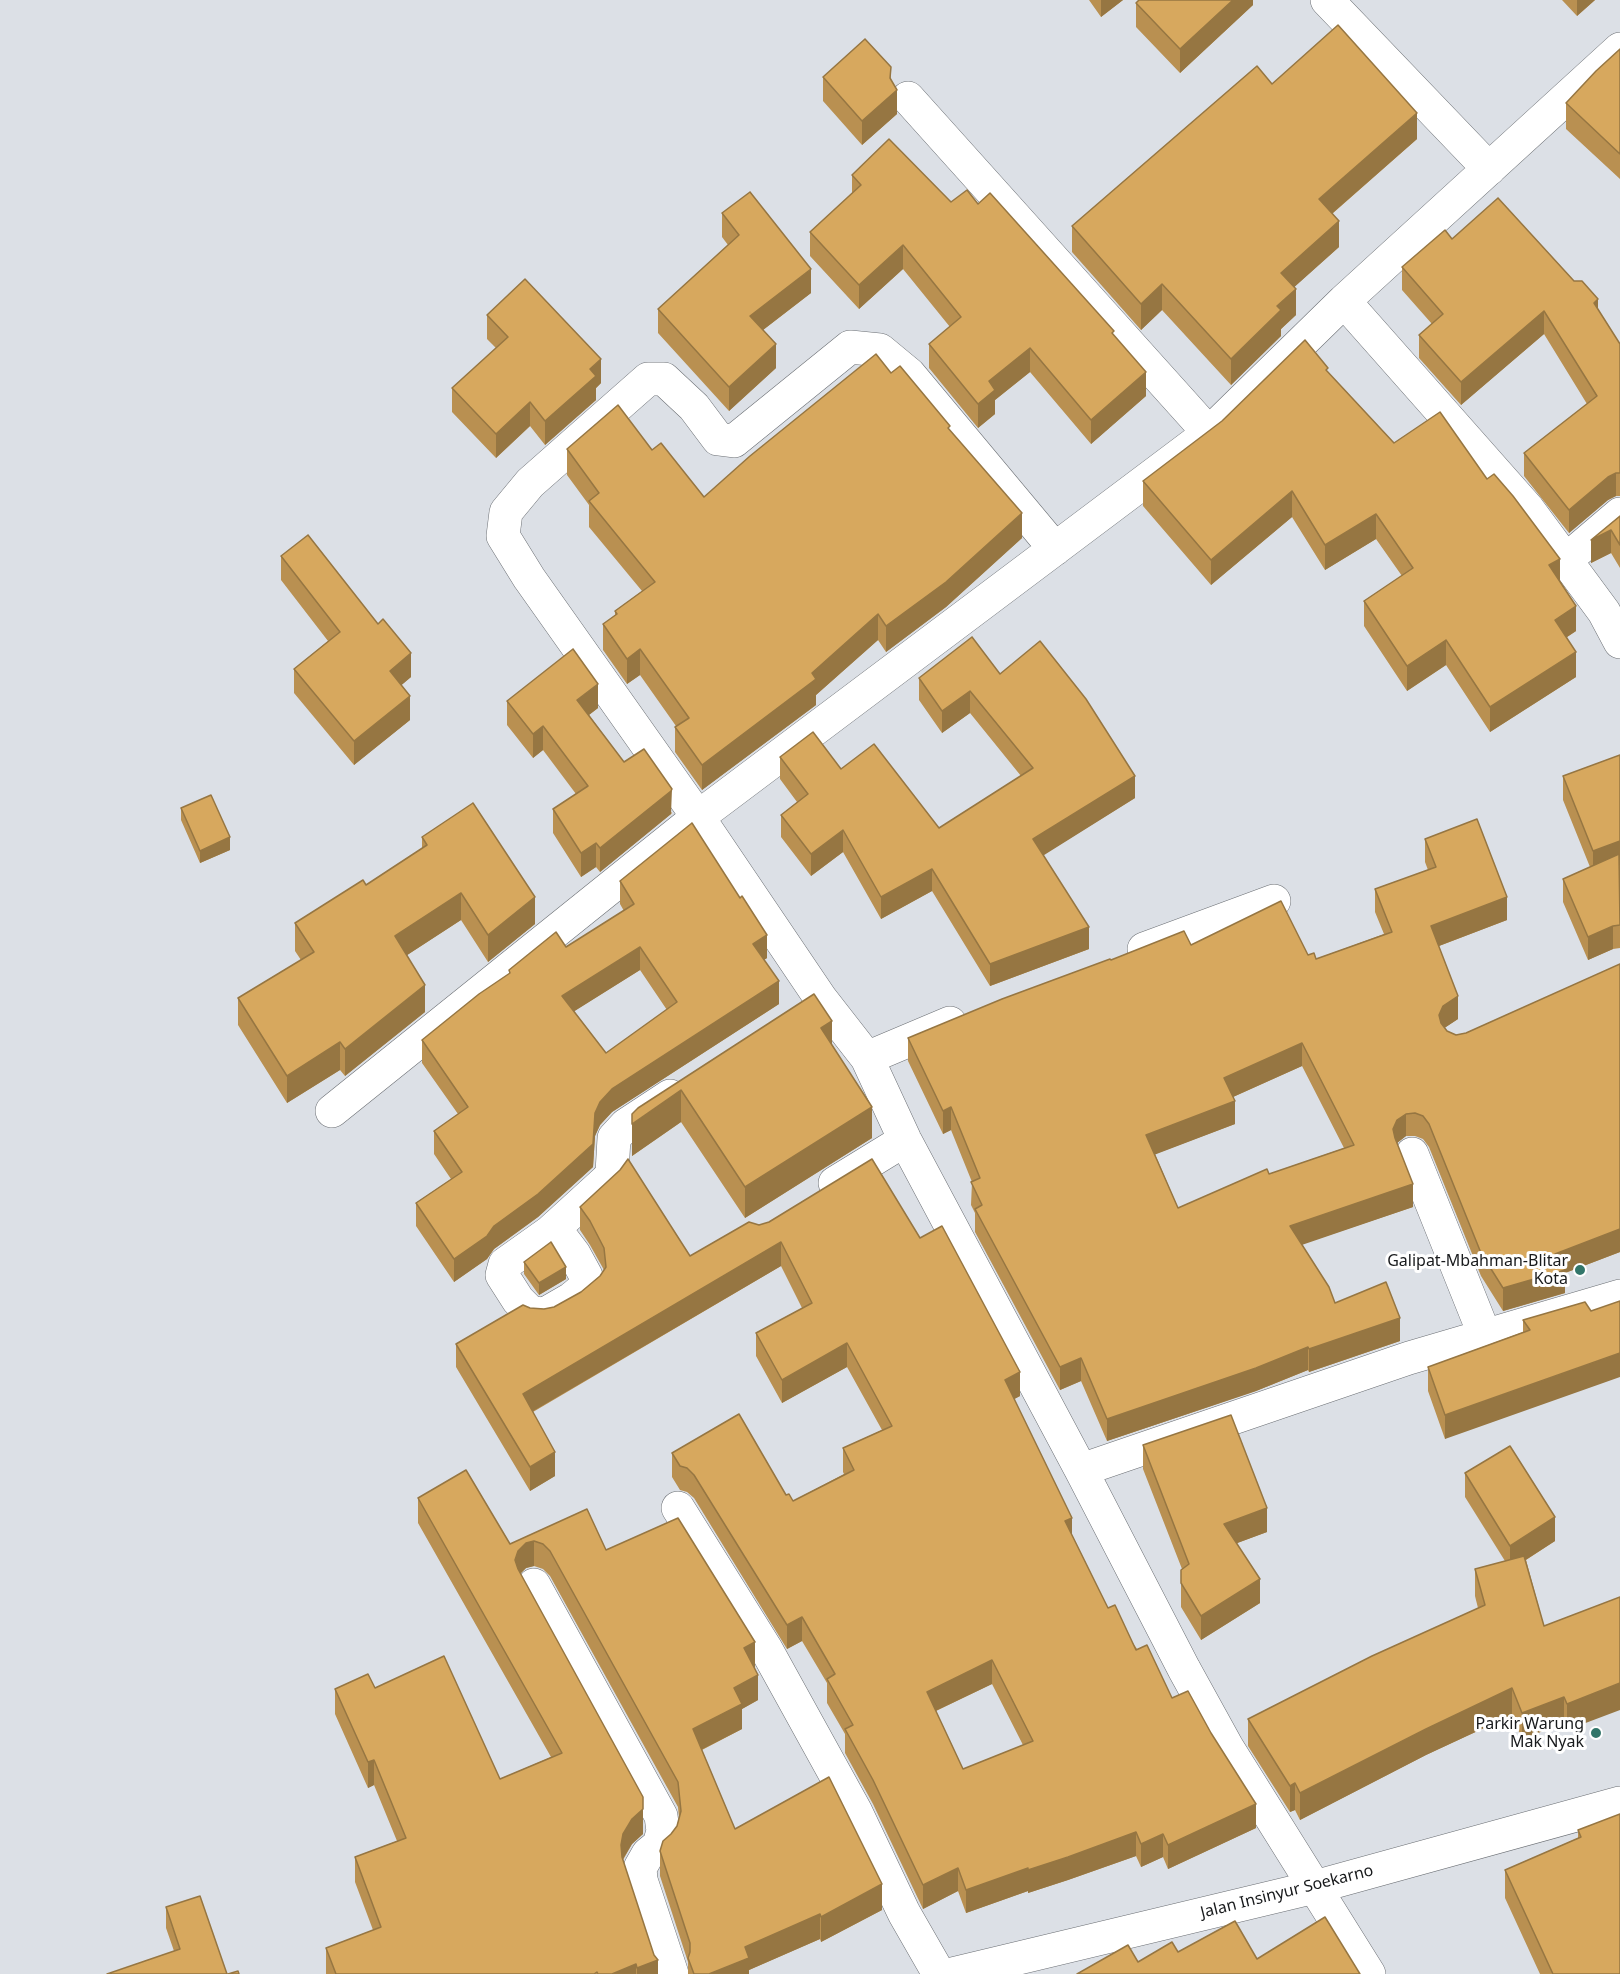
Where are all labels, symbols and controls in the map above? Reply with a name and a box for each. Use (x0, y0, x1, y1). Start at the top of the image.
place label: Galipat-Mbahman-Blitar Kota (1387, 1251, 1568, 1289)
marker: Galipat-Mbahman-Blitar Kota (1573, 1263, 1587, 1277)
place label: Parkir Warung Mak Nyak (1476, 1714, 1584, 1752)
marker: Parkir Warung Mak Nyak (1589, 1726, 1603, 1740)
street label: Jalan Insinyur Soekarno (1199, 1861, 1375, 1923)

